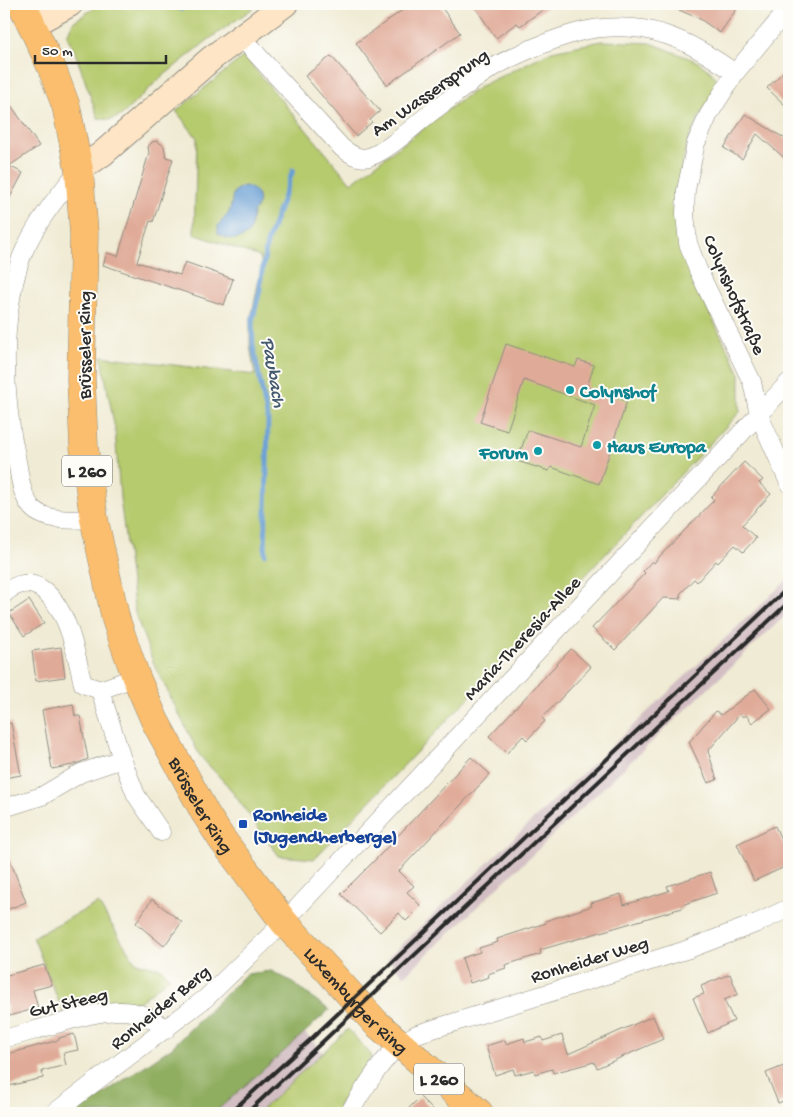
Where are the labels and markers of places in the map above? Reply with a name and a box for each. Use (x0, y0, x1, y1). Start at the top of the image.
place label: Colynshof (579, 382, 658, 405)
marker: Colynshof (564, 384, 576, 396)
place label: Haus Europa (607, 437, 707, 460)
marker: Haus Europa (591, 439, 603, 451)
place label: Forum (478, 443, 529, 466)
marker: Forum (532, 445, 544, 457)
place label: Ronheide (Jugendherberge) (252, 805, 397, 850)
marker: Ronheide (Jugendherberge) (237, 818, 249, 830)

